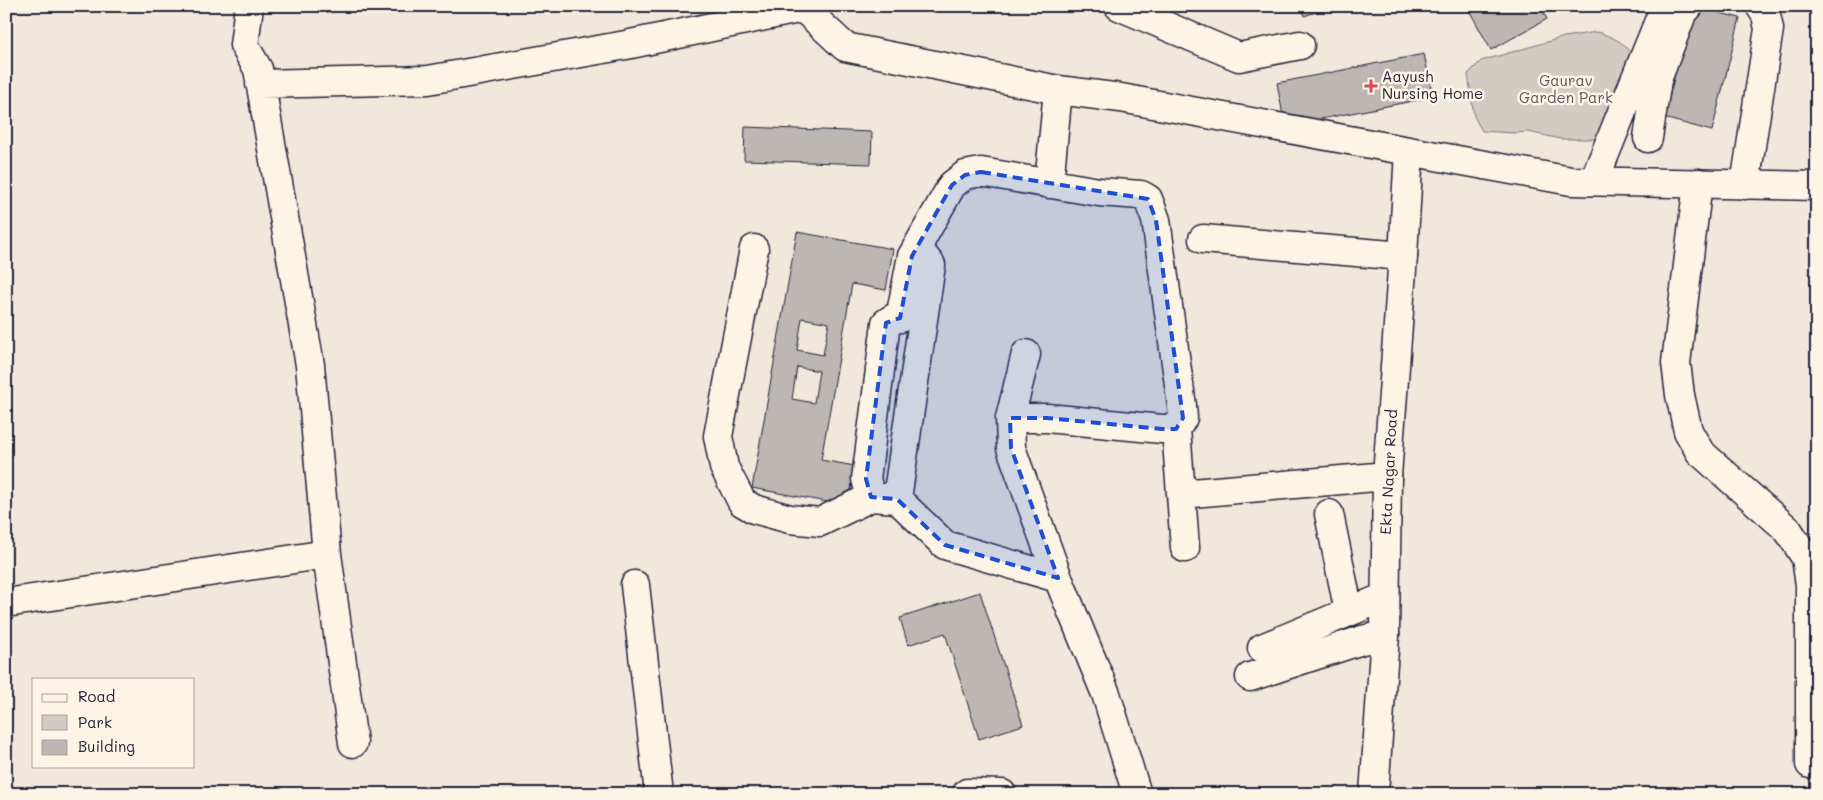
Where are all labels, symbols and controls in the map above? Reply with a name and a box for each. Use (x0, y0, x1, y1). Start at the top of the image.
place label: Aayush Nursing Home (1382, 66, 1483, 103)
park label: Gaurav Garden Park (1519, 70, 1613, 107)
marker: Aayush Nursing Home (1364, 79, 1378, 93)
street label: Ekta Nagar Road (1375, 409, 1401, 535)
legend (32, 678, 195, 768)
text: Road (78, 686, 115, 706)
text: Park (78, 712, 112, 732)
text: Building (78, 736, 135, 756)

